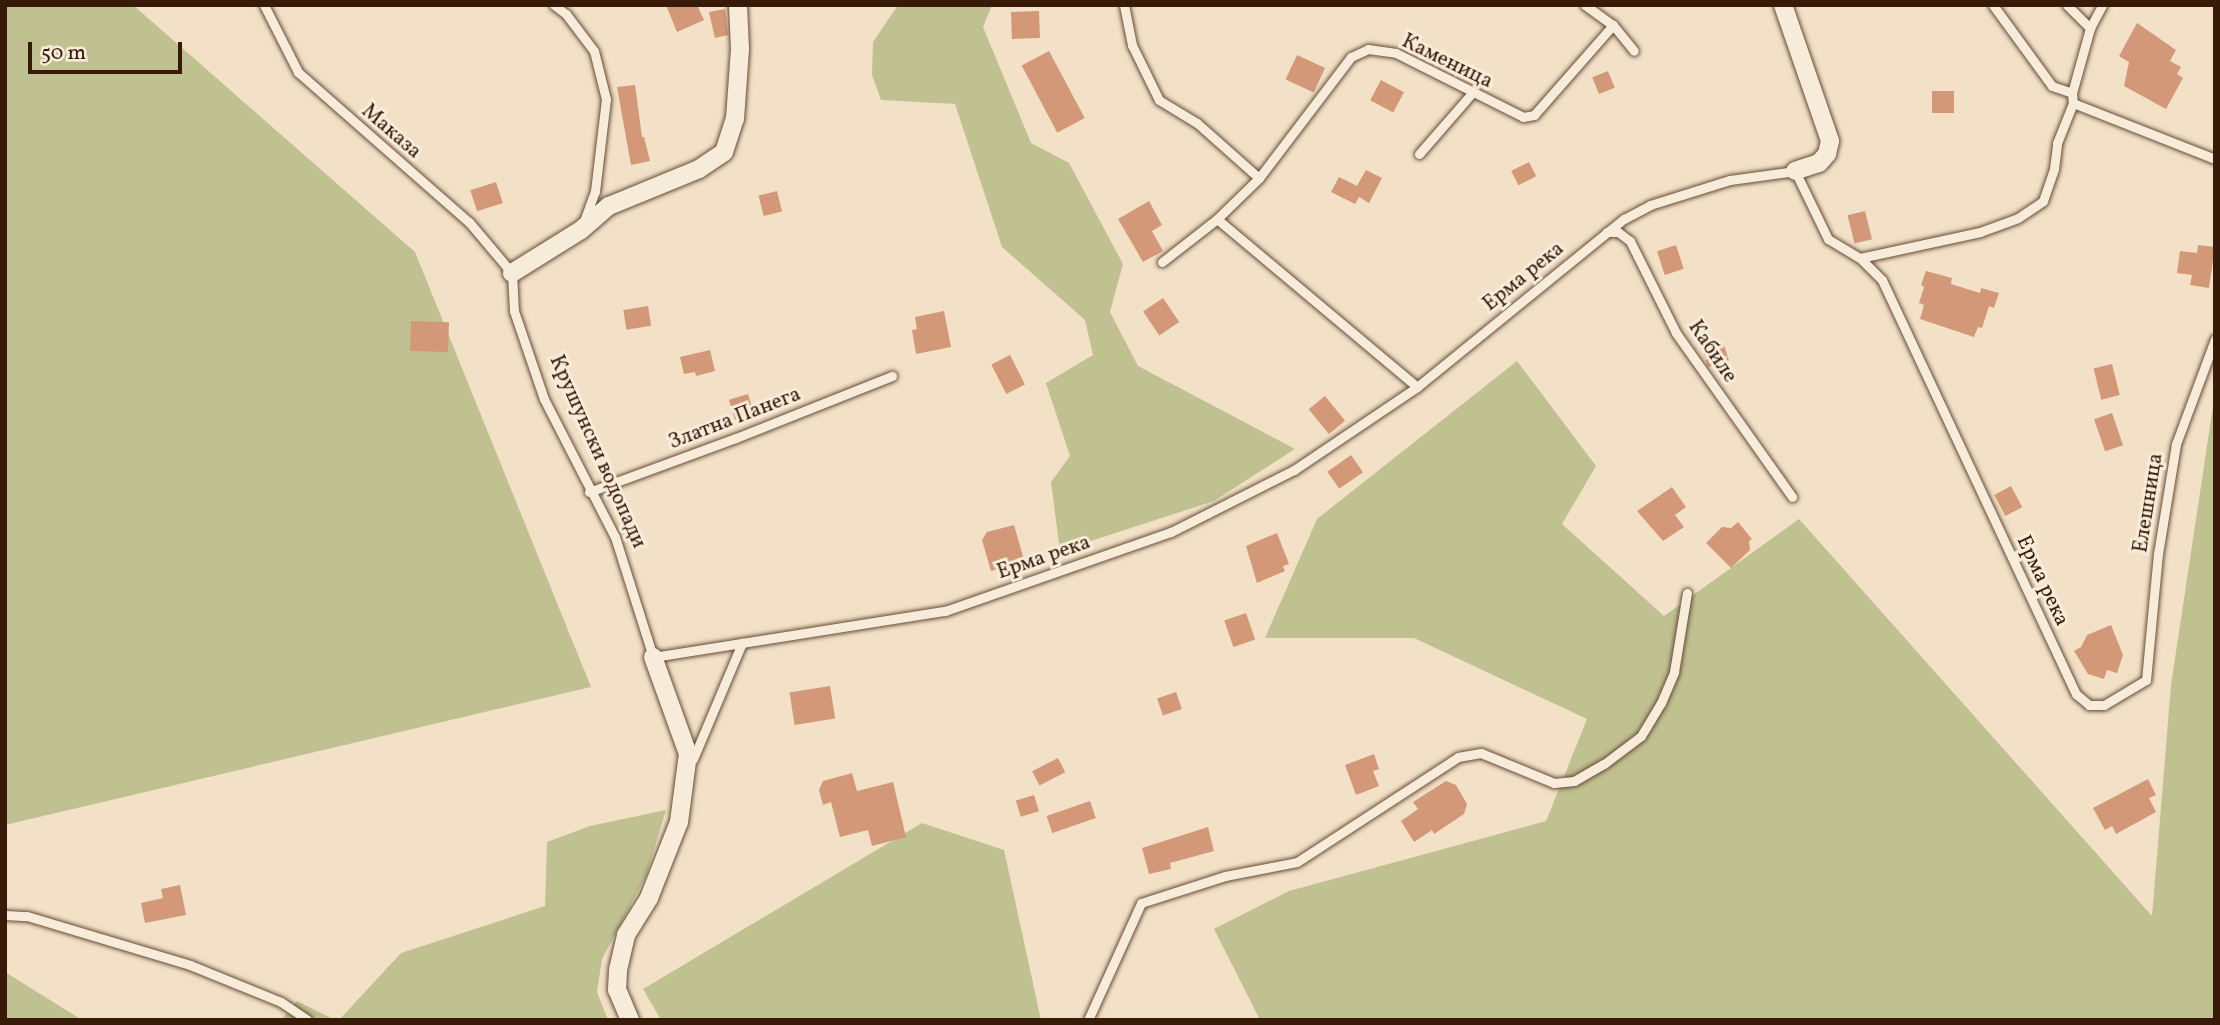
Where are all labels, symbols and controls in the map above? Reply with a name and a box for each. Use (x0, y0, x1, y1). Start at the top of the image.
scale bar (32, 28, 186, 72)
street label: Каменица (1397, 29, 1497, 95)
text: 50 m (41, 39, 86, 68)
street label: Маказа (356, 99, 426, 165)
street label: Ерма река (1478, 237, 1570, 317)
street label: Кабиле (1682, 316, 1742, 388)
street label: Крушунски водопади (543, 352, 651, 552)
street label: Златна Панега (665, 382, 805, 456)
street label: Елешница (2129, 451, 2169, 555)
street label: Ерма река (994, 530, 1094, 586)
street label: Ерма река (2010, 532, 2074, 630)

